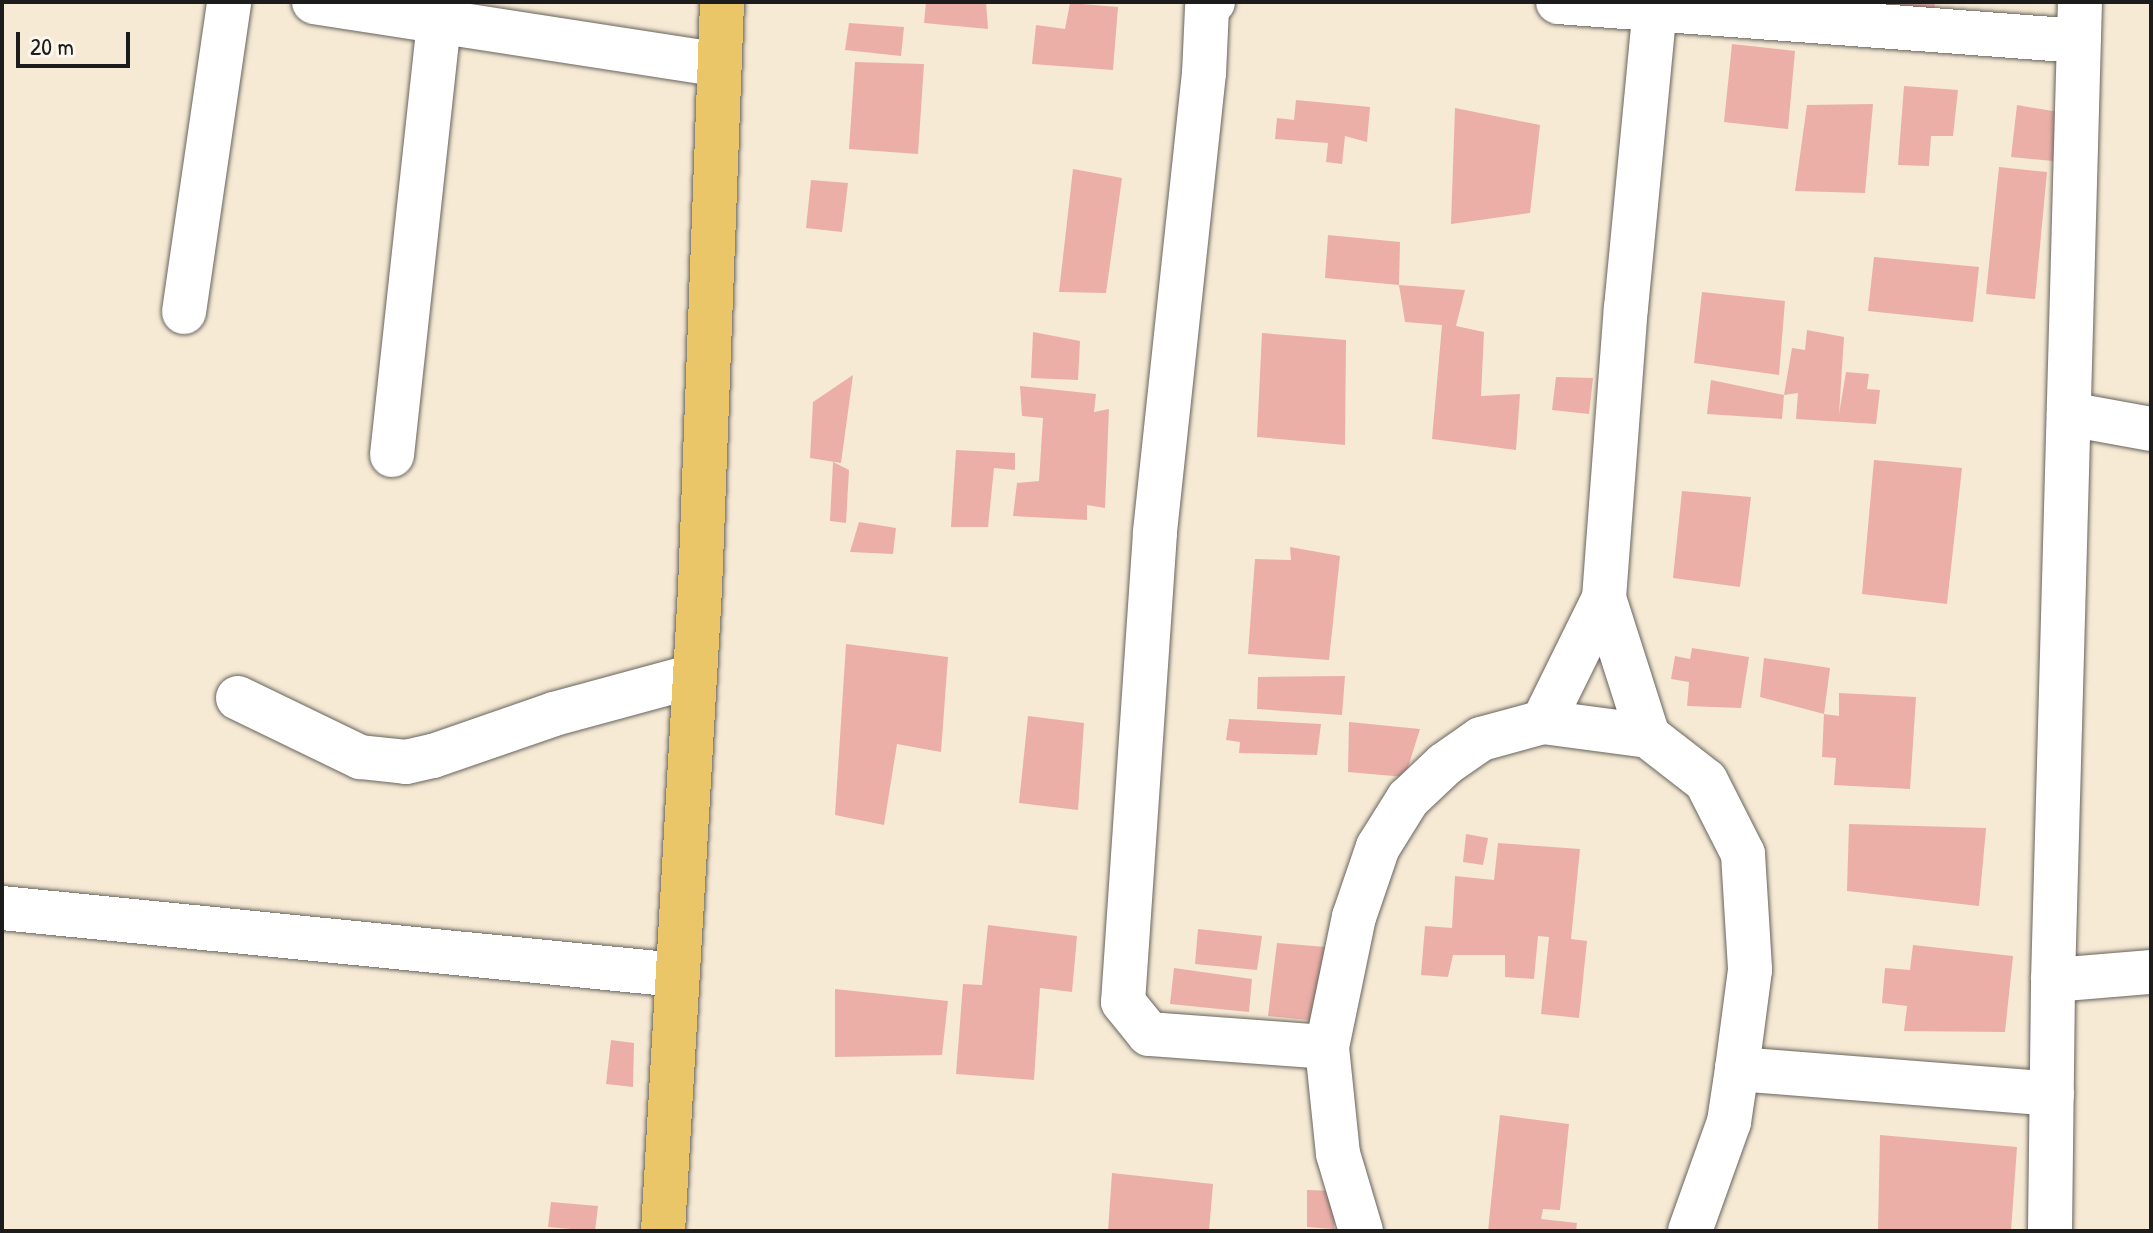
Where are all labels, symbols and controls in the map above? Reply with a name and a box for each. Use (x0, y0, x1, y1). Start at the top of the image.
scale bar (20, 16, 134, 66)
text: 20 m (30, 30, 74, 62)

